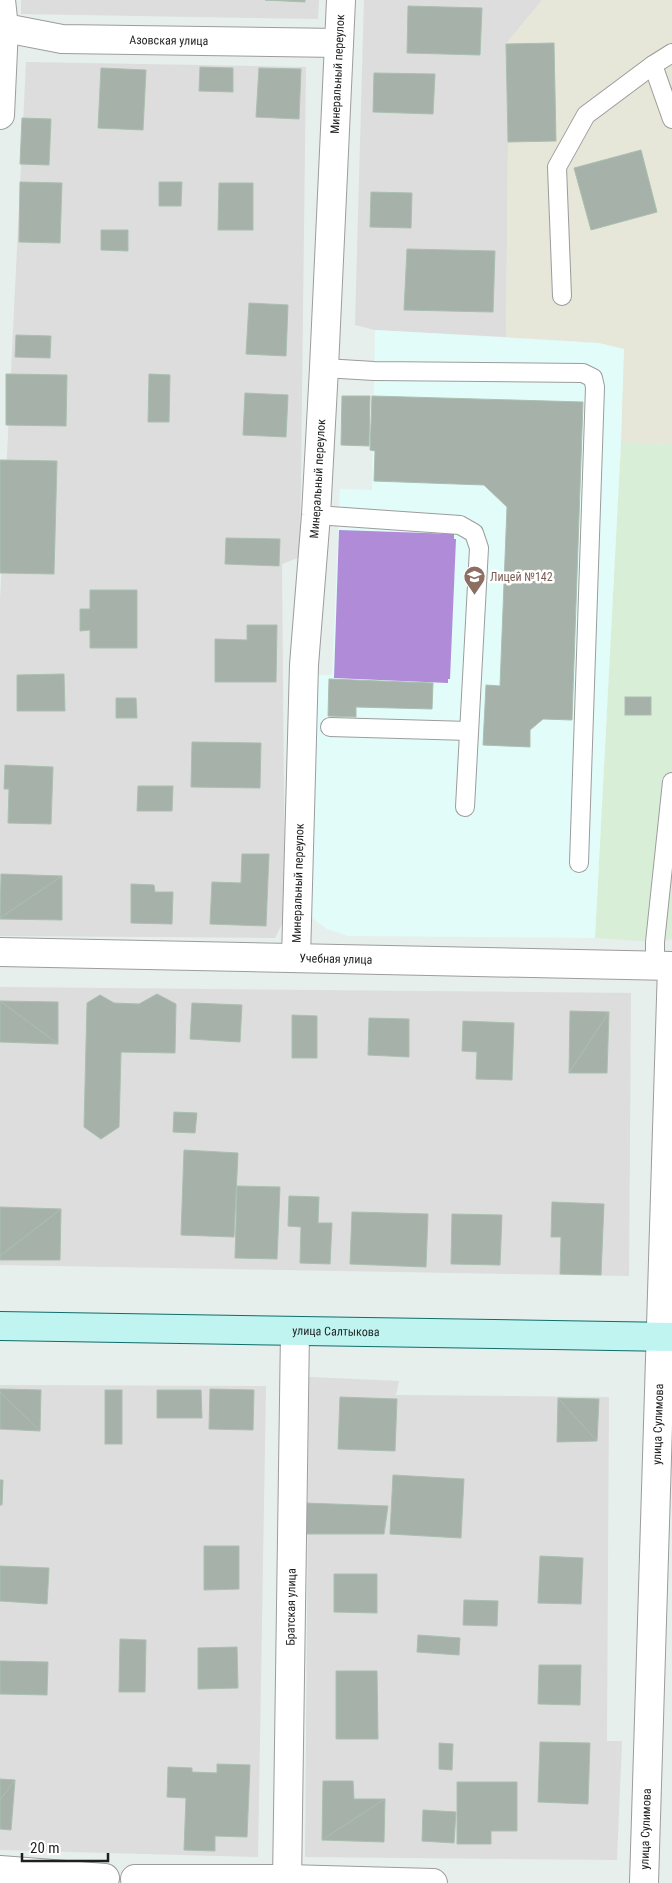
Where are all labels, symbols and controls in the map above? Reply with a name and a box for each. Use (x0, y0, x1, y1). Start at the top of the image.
street label: Минеральный переулок (328, 14, 347, 134)
street label: Азовская улица (129, 33, 209, 48)
street label: Минеральный переулок (307, 418, 328, 539)
school or university icon: Лицей №142 (462, 565, 486, 596)
place label: Лицей №142 (490, 570, 553, 584)
street label: Минеральный переулок (289, 823, 307, 943)
street label: Учебная улица (299, 951, 373, 967)
street label: улица Салтыкова (292, 1324, 380, 1339)
street label: улица Сулимова (650, 1383, 666, 1465)
street label: Братская улица (283, 1568, 299, 1646)
street label: улица Сулимова (637, 1788, 654, 1870)
scale bar (22, 1830, 109, 1862)
text: 20 m (30, 1839, 60, 1857)

